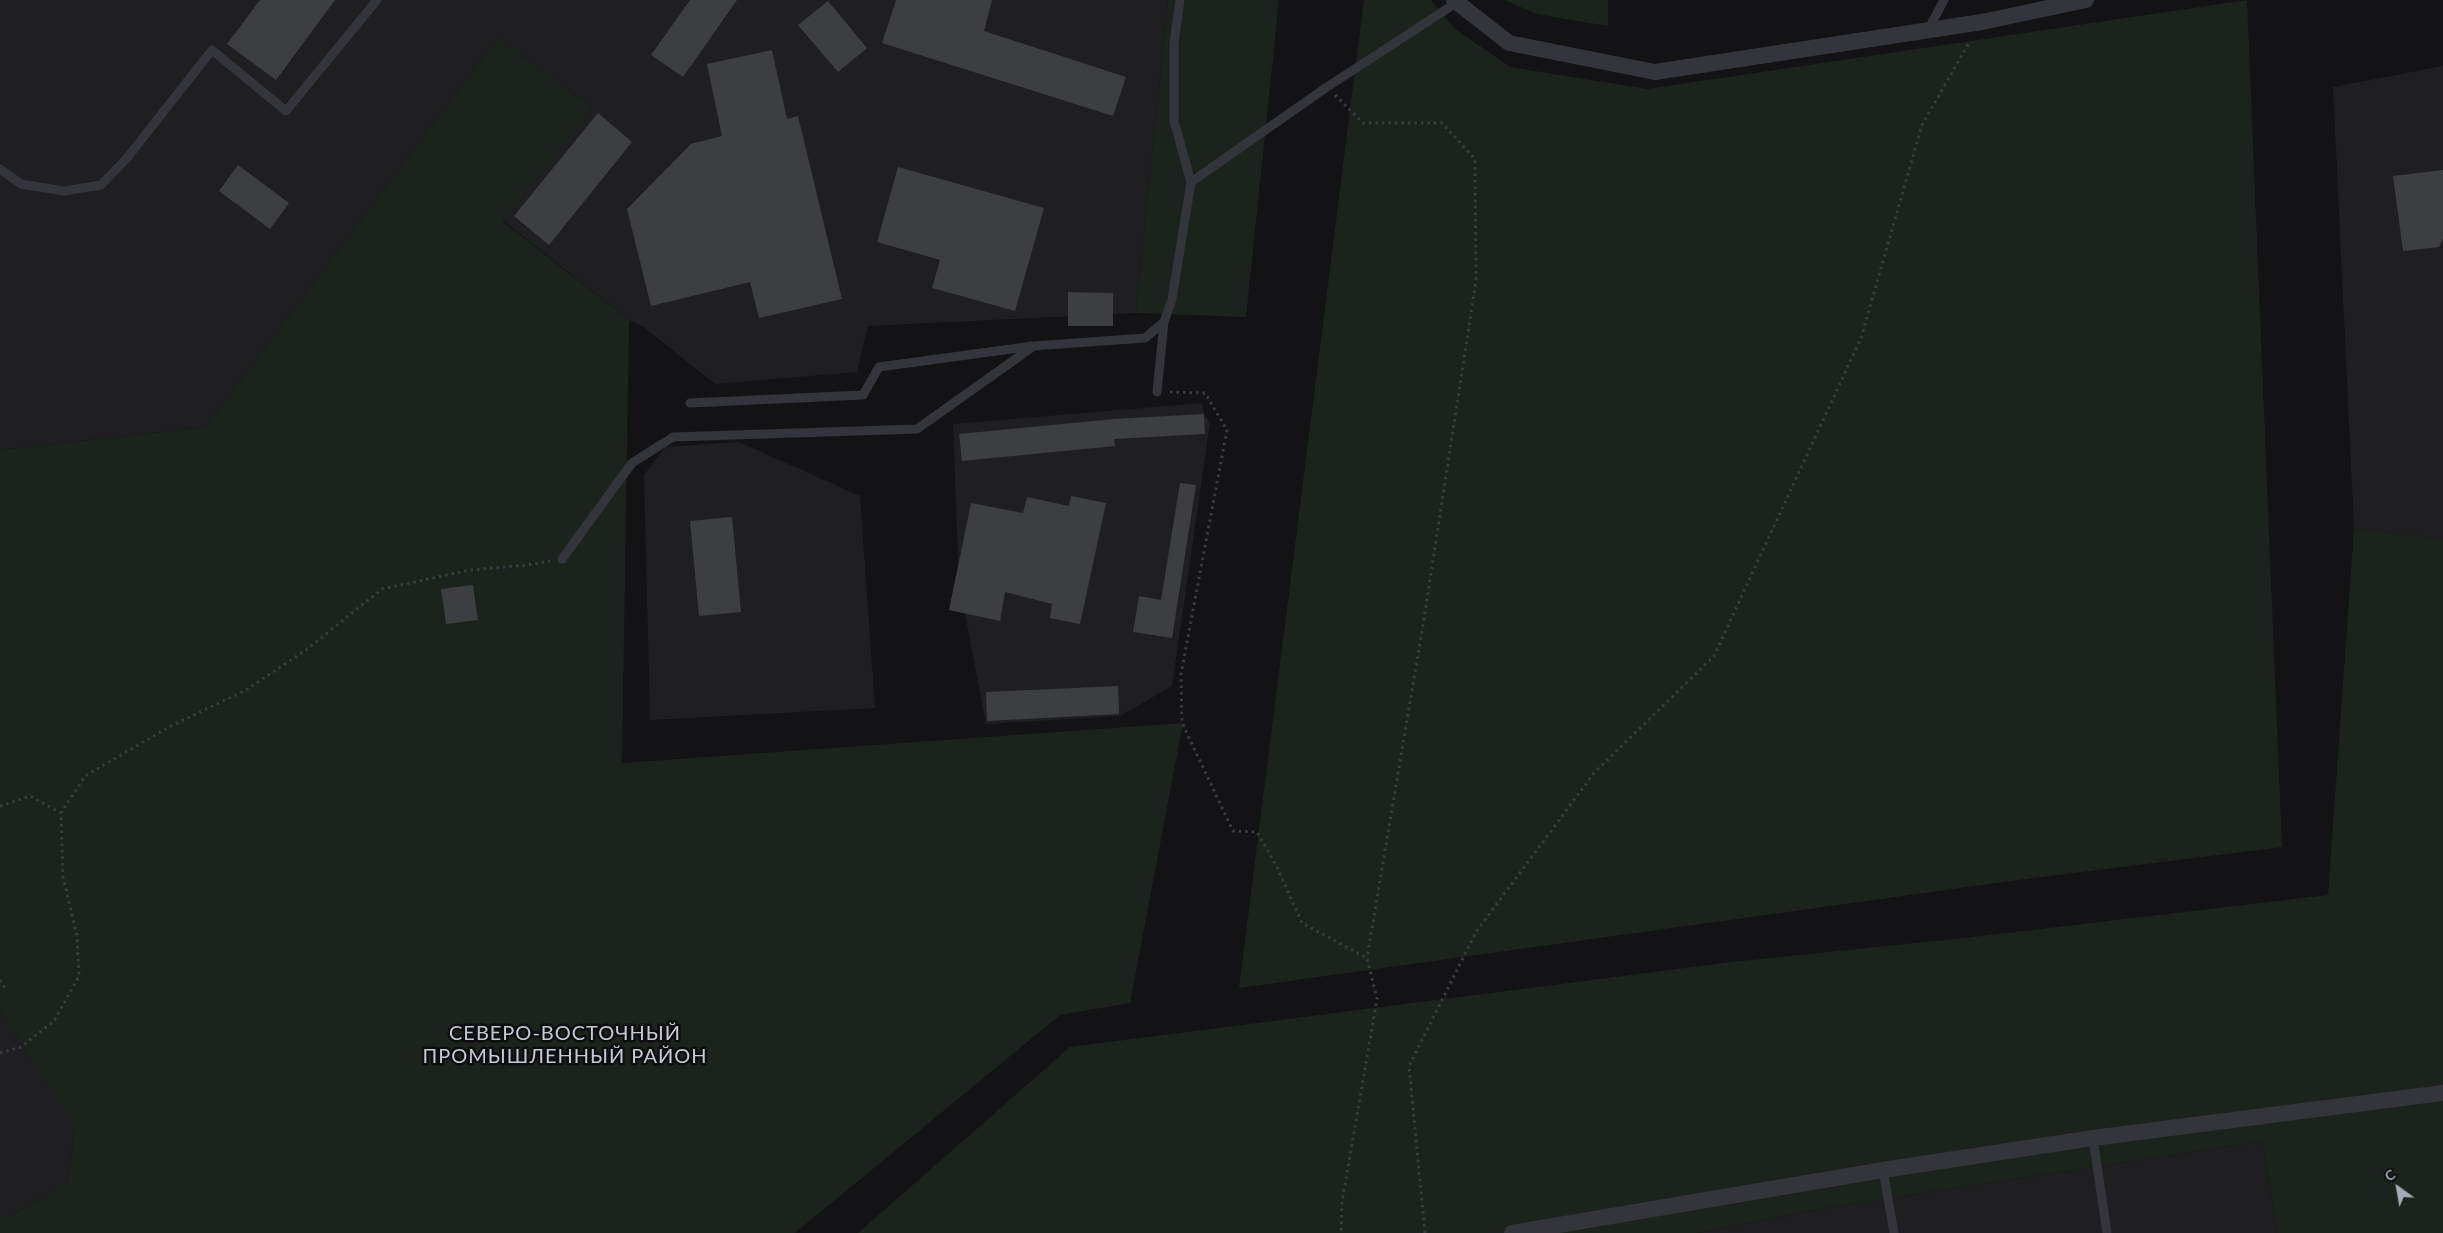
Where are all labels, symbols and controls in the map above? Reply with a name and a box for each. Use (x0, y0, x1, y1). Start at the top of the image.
district label: СЕВЕРО-ВОСТОЧНЫЙ ПРОМЫШЛЕННЫЙ РАЙОН (420, 1022, 710, 1069)
north arrow (2373, 1163, 2423, 1213)
text: С (2381, 1165, 2398, 1185)

